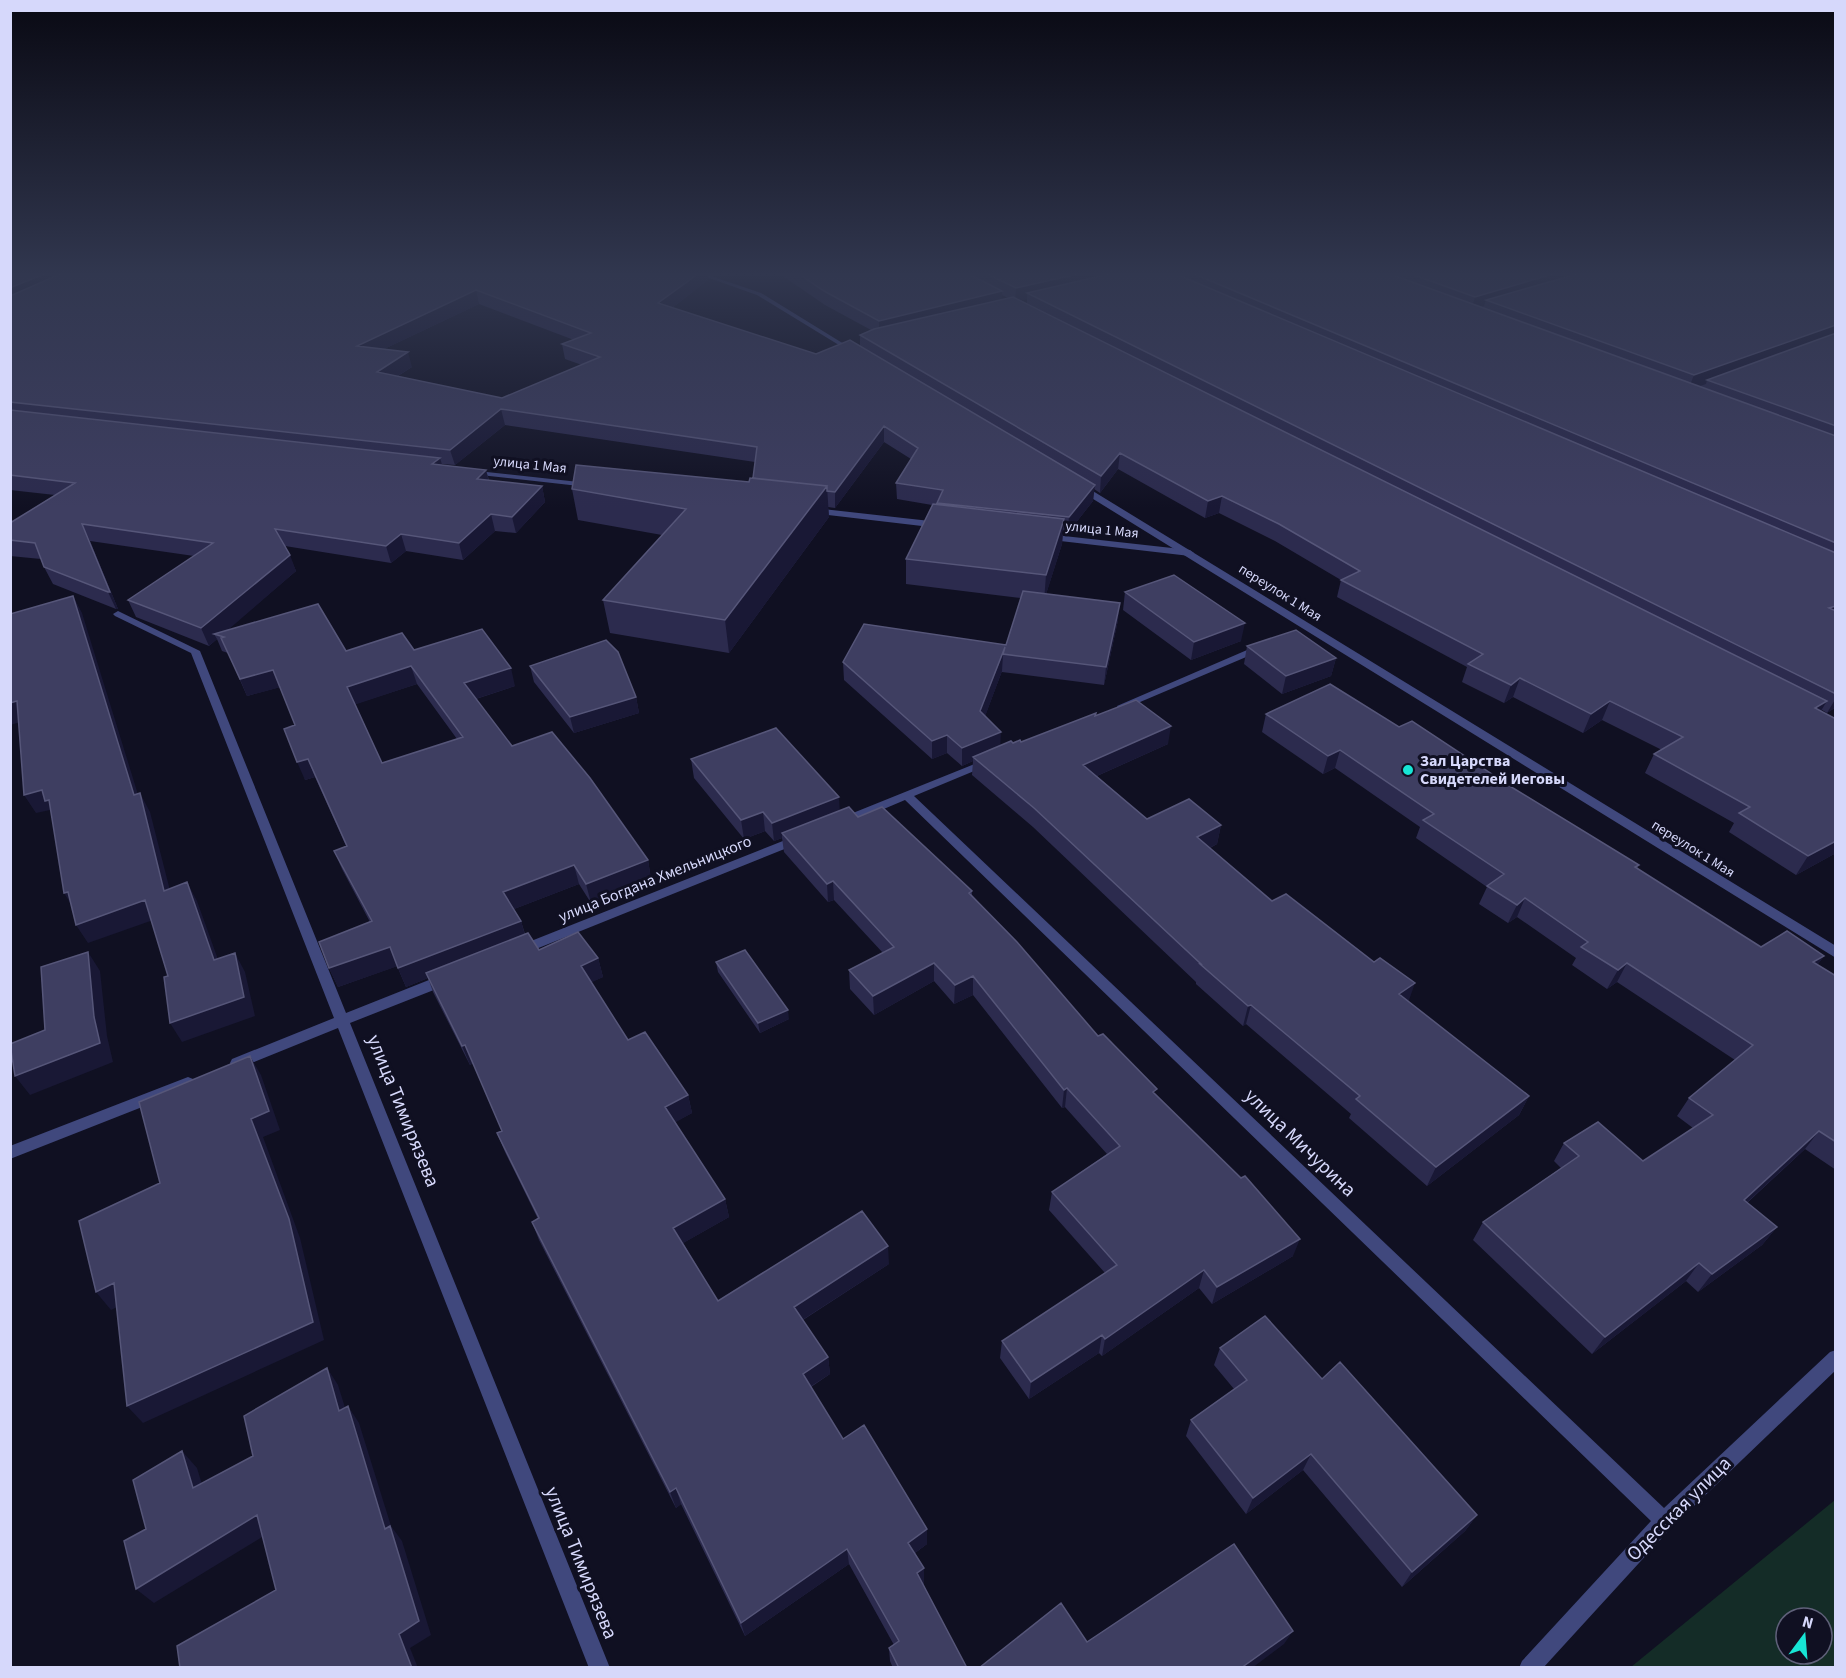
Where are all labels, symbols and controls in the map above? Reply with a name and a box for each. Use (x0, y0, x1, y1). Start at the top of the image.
street label: улица 1 Мая (492, 451, 568, 479)
street label: улица 1 Мая (1064, 516, 1140, 544)
street label: переулок 1 Мая (1234, 559, 1326, 627)
place label: Зал Царства Свидетелей Иеговы (1420, 750, 1565, 790)
marker: Зал Царства Свидетелей Иеговы (1401, 763, 1415, 777)
street label: переулок 1 Мая (1647, 815, 1739, 883)
street label: улица Богдана Хмельницкого (555, 830, 755, 928)
street label: улица Тимирязева (360, 1031, 446, 1191)
street label: улица Мичурина (1238, 1082, 1362, 1204)
street label: Одесская улица (1620, 1450, 1738, 1568)
street label: улица Тимирязева (538, 1483, 624, 1643)
north arrow (1774, 1606, 1834, 1666)
text: N (1800, 1611, 1816, 1635)

